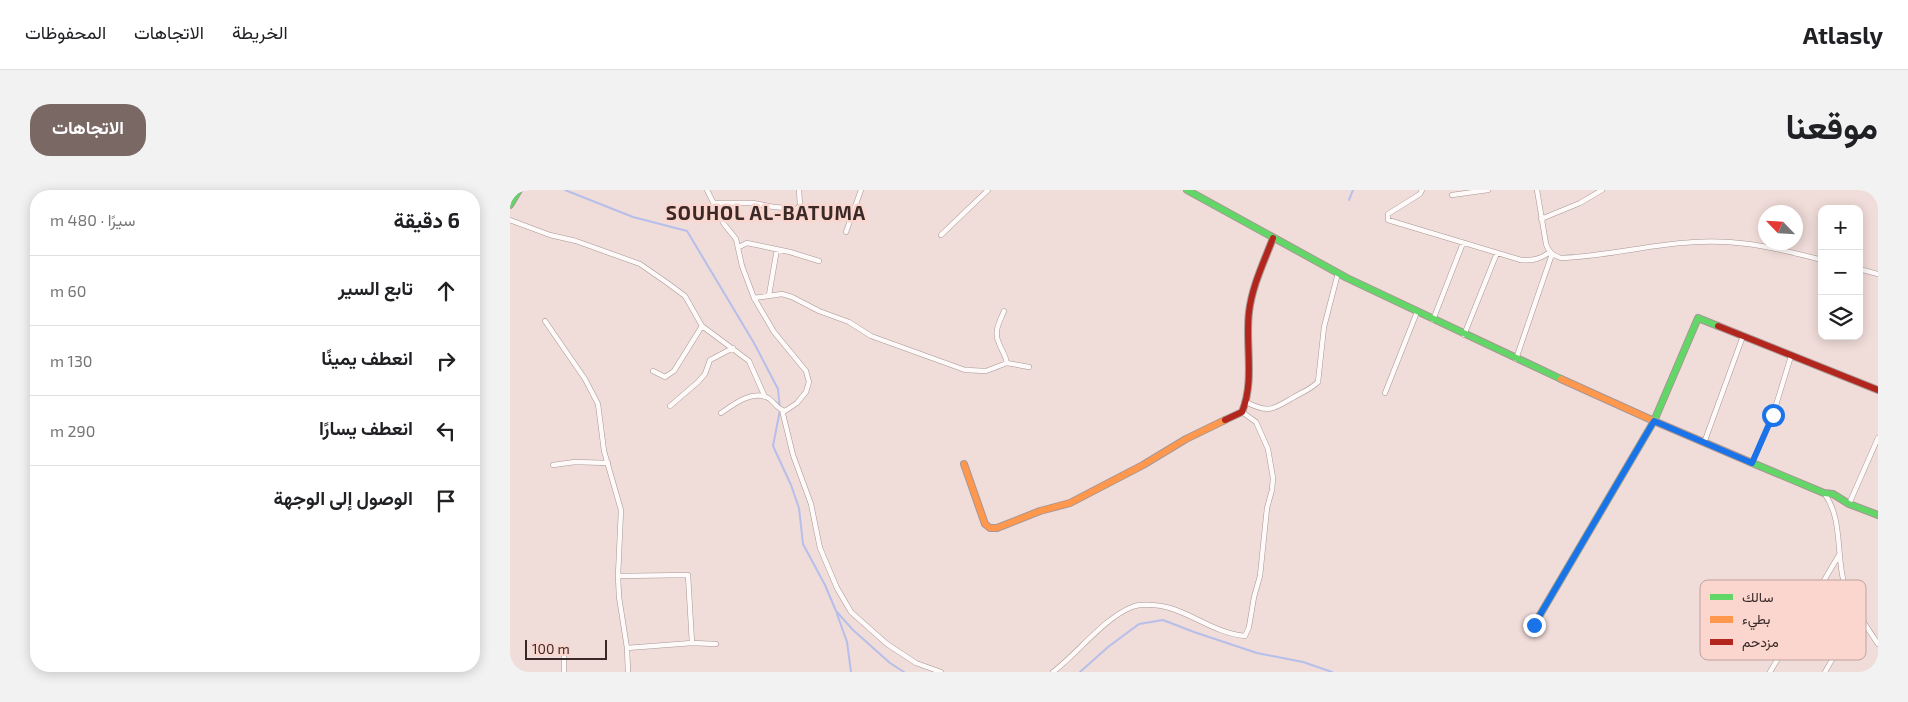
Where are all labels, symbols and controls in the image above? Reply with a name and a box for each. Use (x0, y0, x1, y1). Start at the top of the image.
text: Atlasly (1803, 20, 1883, 49)
text: المحفوظات (25, 21, 106, 43)
text: الاتجاهات (134, 21, 204, 43)
text: الخريطة (232, 21, 288, 43)
button: الاتجاهات (30, 104, 146, 156)
text: موقعنا (1785, 104, 1878, 146)
district label: SOUHOL AL-BATUMA (666, 201, 866, 224)
north arrow (1758, 205, 1803, 250)
map controls (1818, 205, 1863, 340)
button: + (1818, 205, 1863, 250)
text: 6 دقيقة (394, 207, 460, 232)
text: سيرًا · 480 m (50, 210, 136, 229)
button: − (1818, 250, 1863, 295)
text: تابع السير (338, 276, 413, 299)
icon: ahead (432, 277, 460, 305)
text: 60 m (50, 281, 86, 300)
button: layers (1818, 295, 1863, 340)
text: انعطف يمينًا (321, 346, 413, 369)
icon: right (432, 347, 460, 375)
text: 130 m (50, 351, 93, 370)
route start (1762, 404, 1785, 427)
text: انعطف يسارًا (319, 416, 413, 439)
icon: left (432, 417, 460, 445)
text: 290 m (50, 421, 95, 440)
text: الوصول إلى الوجهة (273, 486, 413, 509)
icon: arrive (432, 487, 460, 515)
legend (1700, 580, 1866, 660)
text: سالك (1742, 588, 1773, 605)
text: بطيء (1742, 610, 1770, 631)
route end (1523, 614, 1546, 637)
text: مزدحم (1742, 633, 1779, 651)
scale bar (525, 637, 608, 660)
text: 100 m (532, 640, 570, 657)

